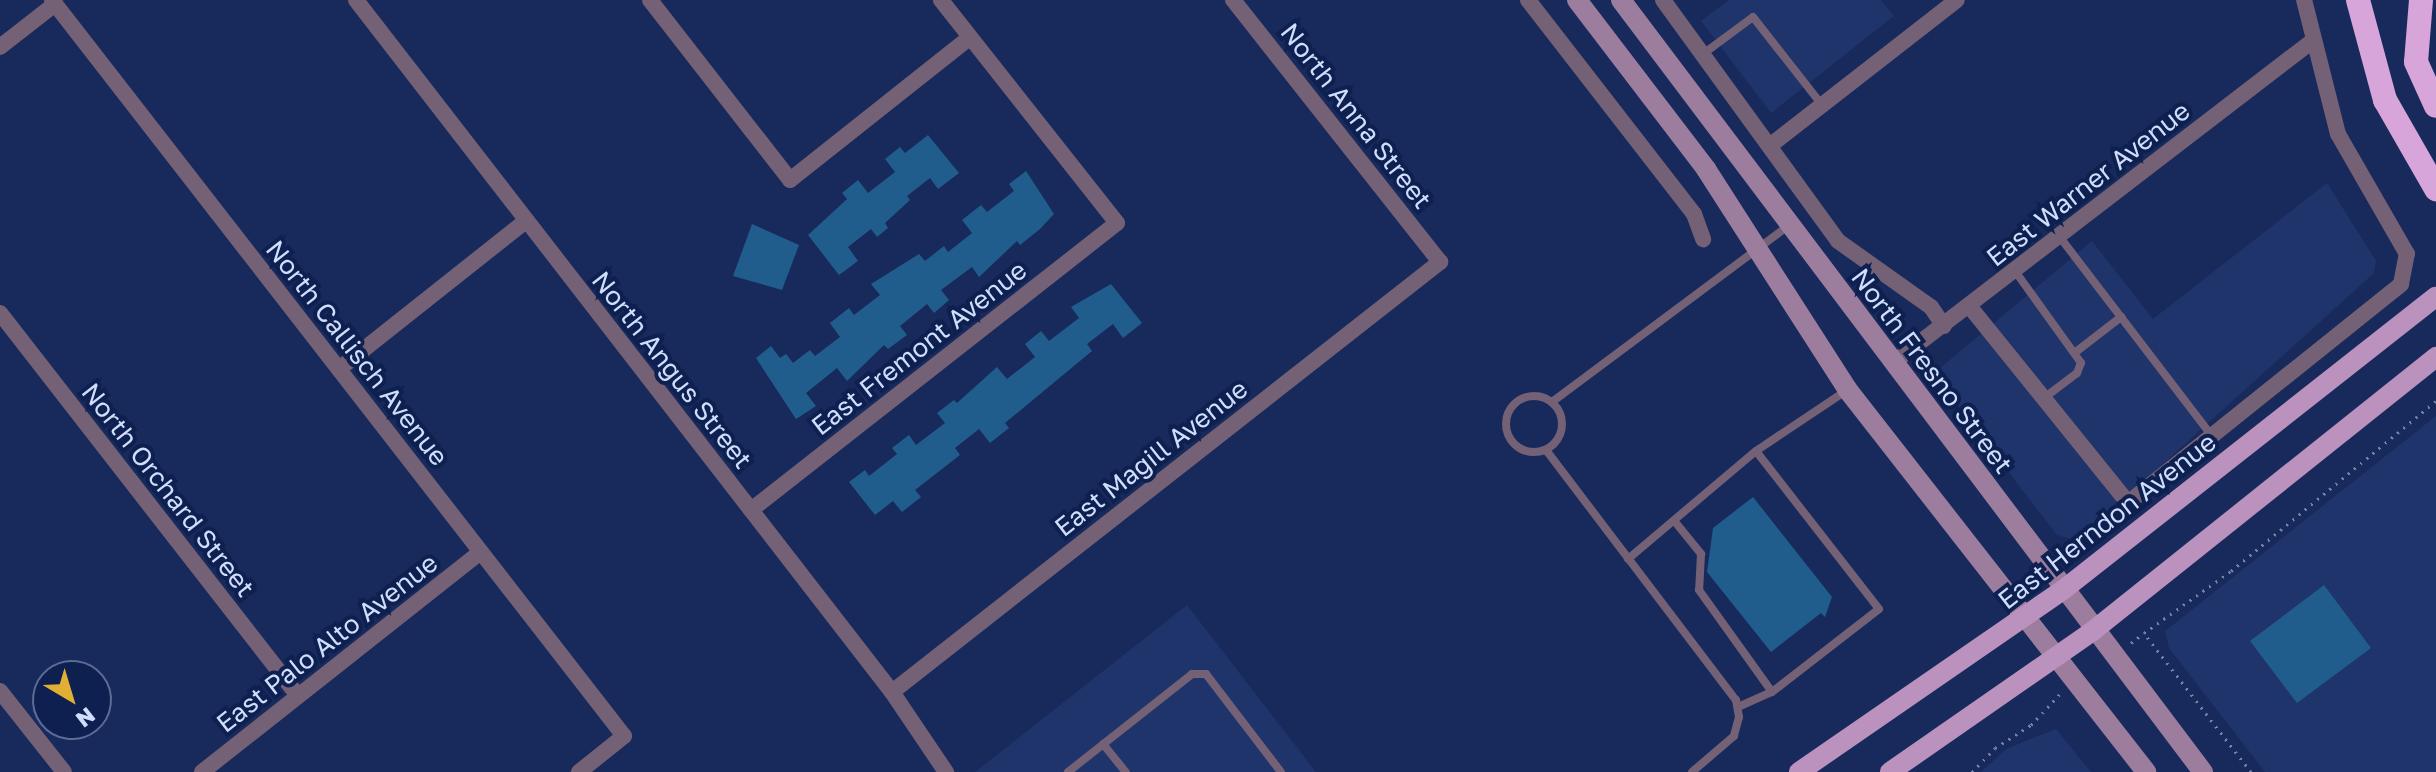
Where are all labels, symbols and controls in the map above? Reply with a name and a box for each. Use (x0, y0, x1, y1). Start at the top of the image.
street label: North Anna Street (1274, 17, 1438, 215)
street label: East Warner Avenue (1980, 95, 2196, 273)
street label: North Callisch Avenue (259, 234, 455, 472)
street label: East Fremont Avenue (805, 254, 1033, 442)
street label: North Fresno Street (1845, 263, 2019, 479)
street label: North Angus Street (585, 265, 759, 475)
street label: East Magill Avenue (1048, 373, 1254, 543)
street label: North Orchard Street (75, 377, 261, 603)
street label: East Herndon Avenue (1992, 426, 2222, 616)
street label: East Palo Alto Avenue (210, 547, 444, 739)
north arrow (32, 660, 112, 740)
text: N (71, 702, 101, 734)

